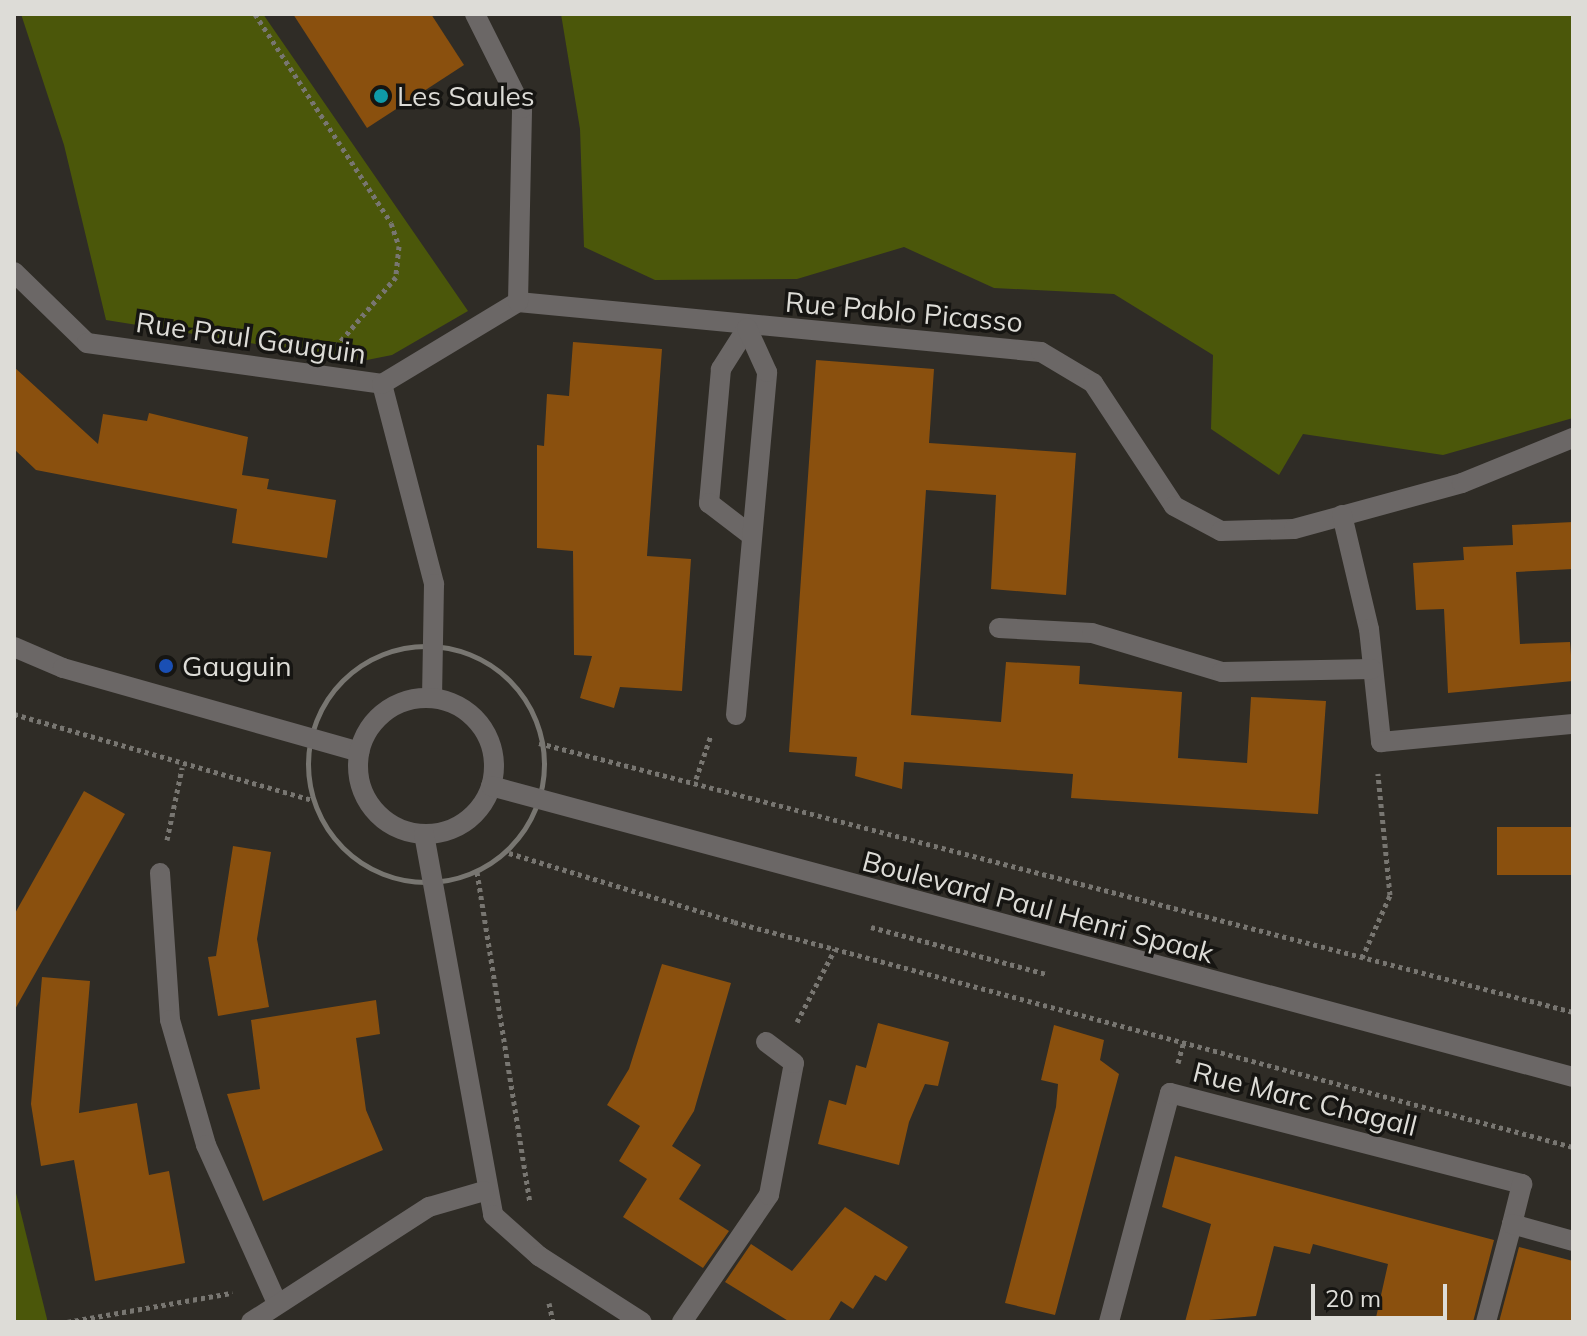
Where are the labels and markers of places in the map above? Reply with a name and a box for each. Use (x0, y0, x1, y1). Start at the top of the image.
place label: Les Saules (397, 79, 535, 113)
marker: Les Saules (372, 87, 390, 105)
place label: Gauguin (182, 649, 292, 683)
marker: Gauguin (157, 657, 175, 675)

